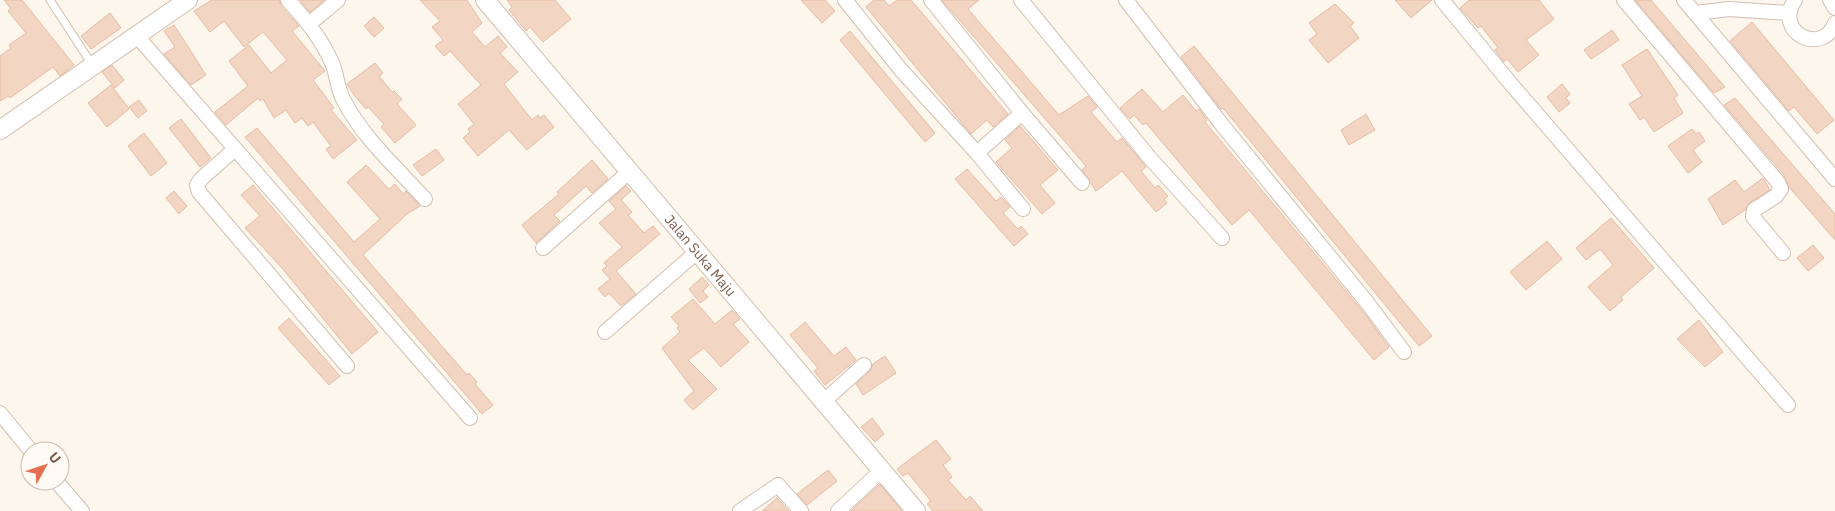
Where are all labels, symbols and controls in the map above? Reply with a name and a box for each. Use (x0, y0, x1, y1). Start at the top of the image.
street label: Jalan Suka Maju (661, 211, 740, 300)
north arrow (20, 441, 70, 491)
text: U (45, 448, 65, 467)

